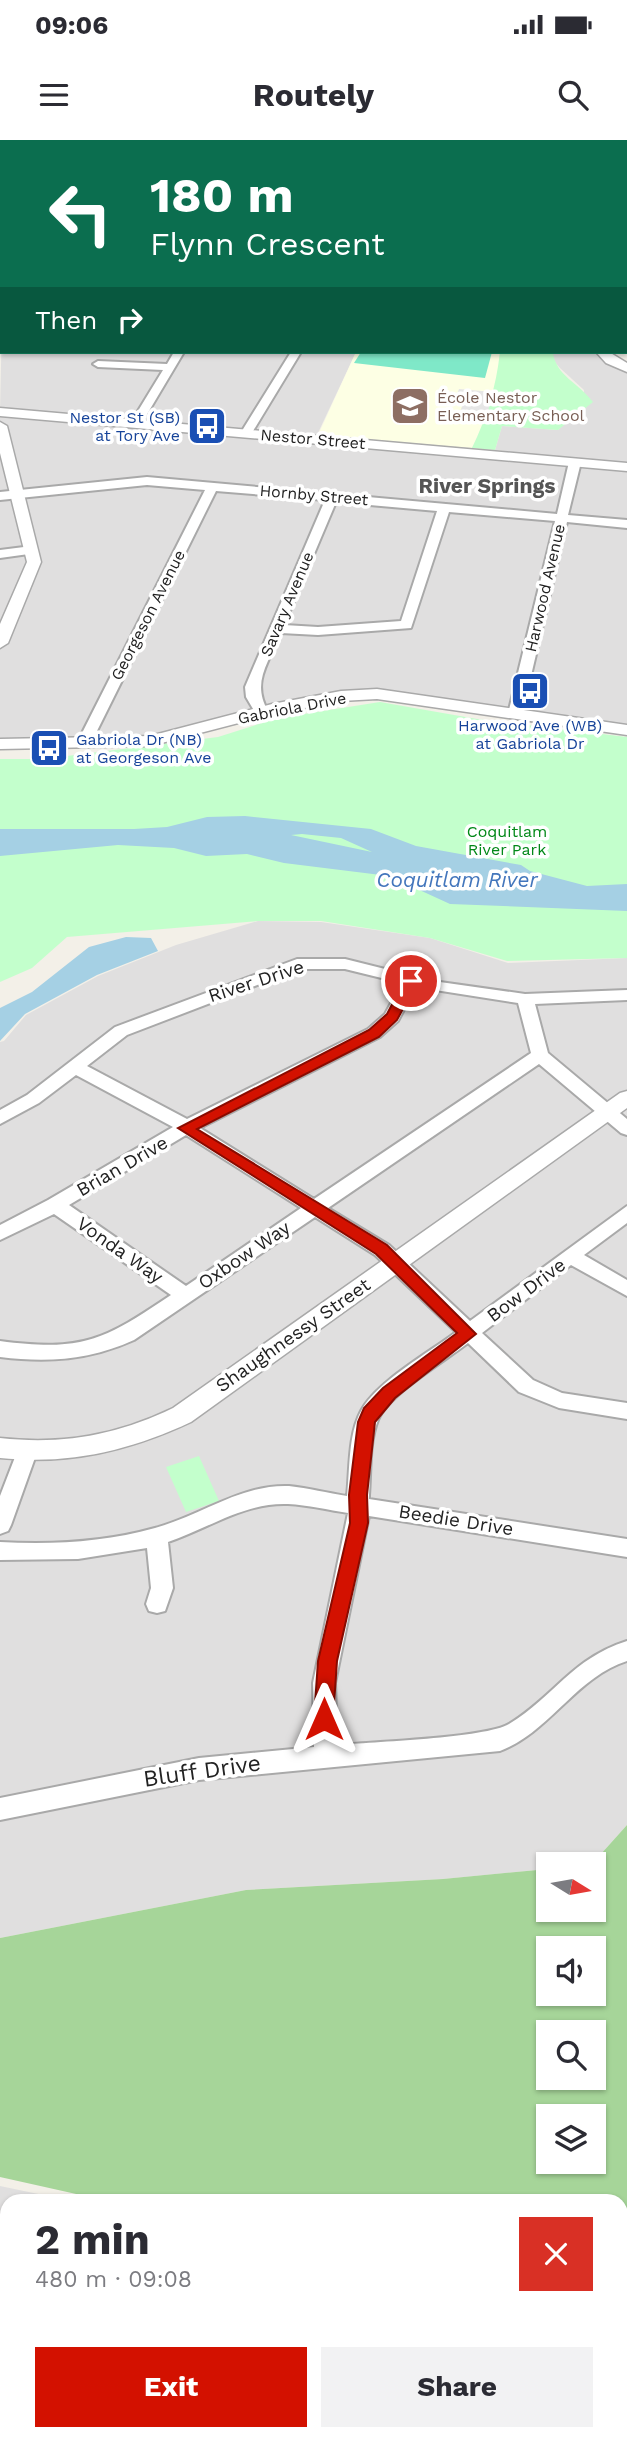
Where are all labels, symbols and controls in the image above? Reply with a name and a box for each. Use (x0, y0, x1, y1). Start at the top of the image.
text: 09:06 (35, 10, 108, 40)
icon: menu (35, 76, 73, 114)
text: Routely (253, 76, 374, 114)
icon: search (554, 76, 592, 114)
text: 180 m (150, 166, 294, 224)
icon: left (35, 168, 126, 259)
text: Flynn Crescent (150, 225, 385, 263)
icon: right (111, 301, 149, 339)
text: Then (35, 305, 97, 335)
school or university icon: École Nestor Elementary School (389, 385, 431, 427)
place label: École Nestor Elementary School (437, 388, 585, 425)
bus stop icon: Nestor St (SB) at Tory Ave (186, 405, 228, 447)
place label: Nestor St (SB) at Tory Ave (69, 408, 180, 445)
street label: Nestor Street (260, 425, 367, 453)
district label: River Springs (419, 473, 555, 498)
street label: Hornby Street (259, 481, 369, 509)
street label: Harwood Avenue (521, 522, 569, 654)
street label: Georgeson Avenue (107, 547, 189, 683)
street label: Savary Avenue (256, 549, 318, 659)
bus stop icon: Harwood Ave (WB) at Gabriola Dr (509, 670, 551, 712)
street label: Gabriola Drive (236, 688, 348, 728)
place label: Harwood Ave (WB) at Gabriola Dr (458, 716, 602, 753)
bus stop icon: Gabriola Dr (NB) at Georgeson Ave (28, 727, 70, 769)
place label: Gabriola Dr (NB) at Georgeson Ave (76, 730, 212, 767)
park label: Coquitlam River Park (467, 822, 547, 859)
water label: Coquitlam River (376, 867, 538, 892)
pin (381, 951, 441, 1011)
street label: River Drive (205, 955, 307, 1007)
icon: arrive (392, 962, 430, 1000)
street label: Brian Drive (72, 1131, 172, 1201)
street label: Vonda Way (72, 1212, 168, 1288)
street label: Oxbow Way (194, 1216, 295, 1294)
street label: Bow Drive (482, 1253, 570, 1327)
street label: Shaughnessy Street (211, 1273, 375, 1397)
street label: Beedie Drive (397, 1500, 515, 1540)
position arrow (287, 1682, 361, 1756)
street label: Bluff Drive (141, 1749, 263, 1793)
north arrow (536, 1852, 606, 1922)
map controls (536, 1852, 606, 2174)
button: sound (536, 1936, 606, 2006)
button: search (536, 2020, 606, 2090)
button: layers (536, 2104, 606, 2174)
text: 2 min (35, 2215, 150, 2264)
button: close (519, 2217, 593, 2291)
text: 480 m · 09:08 (35, 2266, 192, 2293)
button: Exit (35, 2347, 307, 2427)
button: Share (321, 2347, 593, 2427)

